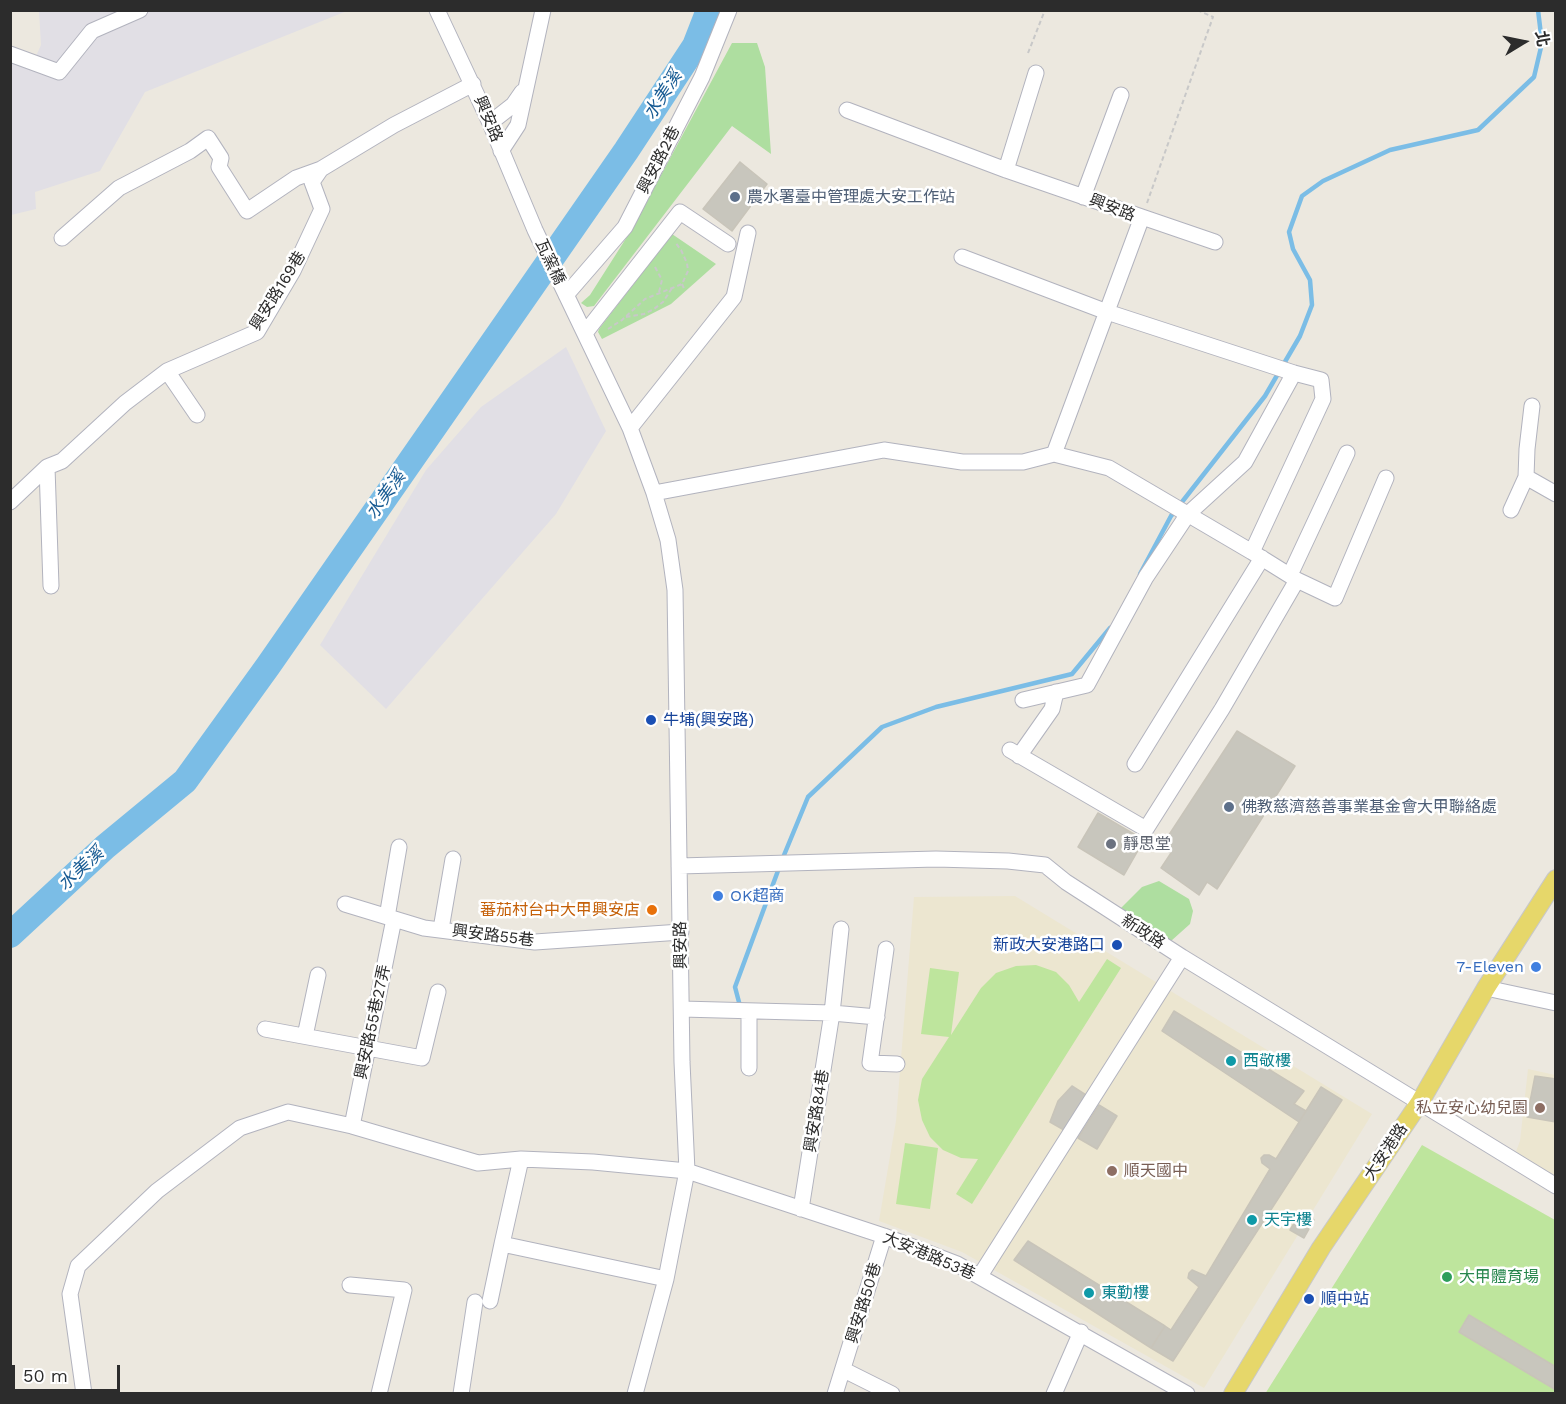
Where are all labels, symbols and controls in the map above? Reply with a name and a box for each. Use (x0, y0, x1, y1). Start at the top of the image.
north arrow (1494, 12, 1554, 72)
text: 北 (1531, 29, 1553, 48)
water label: 水美溪 (639, 66, 687, 124)
street label: 興安路 (470, 93, 506, 145)
street label: 興安路2巷 (634, 123, 684, 197)
place label: 農水署臺中管理處大安工作站 (747, 187, 955, 207)
marker: 農水署臺中管理處大安工作站 (728, 190, 742, 204)
street label: 興安路 (1086, 190, 1138, 226)
street label: 瓦窯橋 (531, 236, 569, 288)
street label: 興安路169巷 (246, 248, 310, 334)
water label: 水美溪 (362, 467, 410, 523)
place label: 牛埔(興安路) (663, 710, 754, 730)
marker: 牛埔(興安路) (644, 713, 658, 727)
place label: 佛教慈濟慈善事業基金會大甲聯絡處 (1241, 797, 1497, 817)
marker: 佛教慈濟慈善事業基金會大甲聯絡處 (1222, 800, 1236, 814)
place label: 靜思堂 (1123, 834, 1171, 854)
marker: 靜思堂 (1104, 837, 1118, 851)
water label: 水美溪 (54, 843, 108, 895)
place label: OK超商 (730, 886, 784, 906)
marker: OK超商 (711, 889, 725, 903)
place label: 蕃茄村台中大甲興安店 (480, 900, 640, 920)
marker: 蕃茄村台中大甲興安店 (645, 903, 659, 917)
street label: 新政路 (1118, 911, 1168, 953)
street label: 興安路55巷 (451, 921, 535, 951)
street label: 興安路 (671, 921, 691, 969)
place label: 新政大安港路口 (993, 935, 1105, 955)
marker: 新政大安港路口 (1110, 938, 1124, 952)
place label: 7-Eleven (1456, 957, 1524, 977)
marker: 7-Eleven (1529, 960, 1543, 974)
street label: 興安路55巷27弄 (351, 963, 395, 1081)
place label: 西敬樓 (1243, 1051, 1291, 1071)
marker: 西敬樓 (1224, 1054, 1238, 1068)
street label: 興安路84巷 (801, 1068, 833, 1154)
place label: 私立安心幼兒園 (1416, 1098, 1528, 1118)
marker: 私立安心幼兒園 (1533, 1101, 1547, 1115)
street label: 大安港路 (1360, 1120, 1412, 1184)
place label: 順天國中 (1124, 1161, 1188, 1181)
marker: 順天國中 (1105, 1164, 1119, 1178)
place label: 天宇樓 (1264, 1210, 1312, 1230)
marker: 天宇樓 (1245, 1213, 1259, 1227)
street label: 大安港路53巷 (880, 1228, 978, 1284)
street label: 興安路50巷 (843, 1260, 885, 1346)
place label: 大甲體育場 (1459, 1267, 1539, 1287)
marker: 大甲體育場 (1440, 1270, 1454, 1284)
place label: 東勤樓 (1101, 1283, 1149, 1303)
marker: 東勤樓 (1082, 1286, 1096, 1300)
place label: 順中站 (1321, 1289, 1369, 1309)
marker: 順中站 (1302, 1292, 1316, 1306)
scale bar (15, 1353, 123, 1391)
text: 50 m (23, 1365, 68, 1386)

